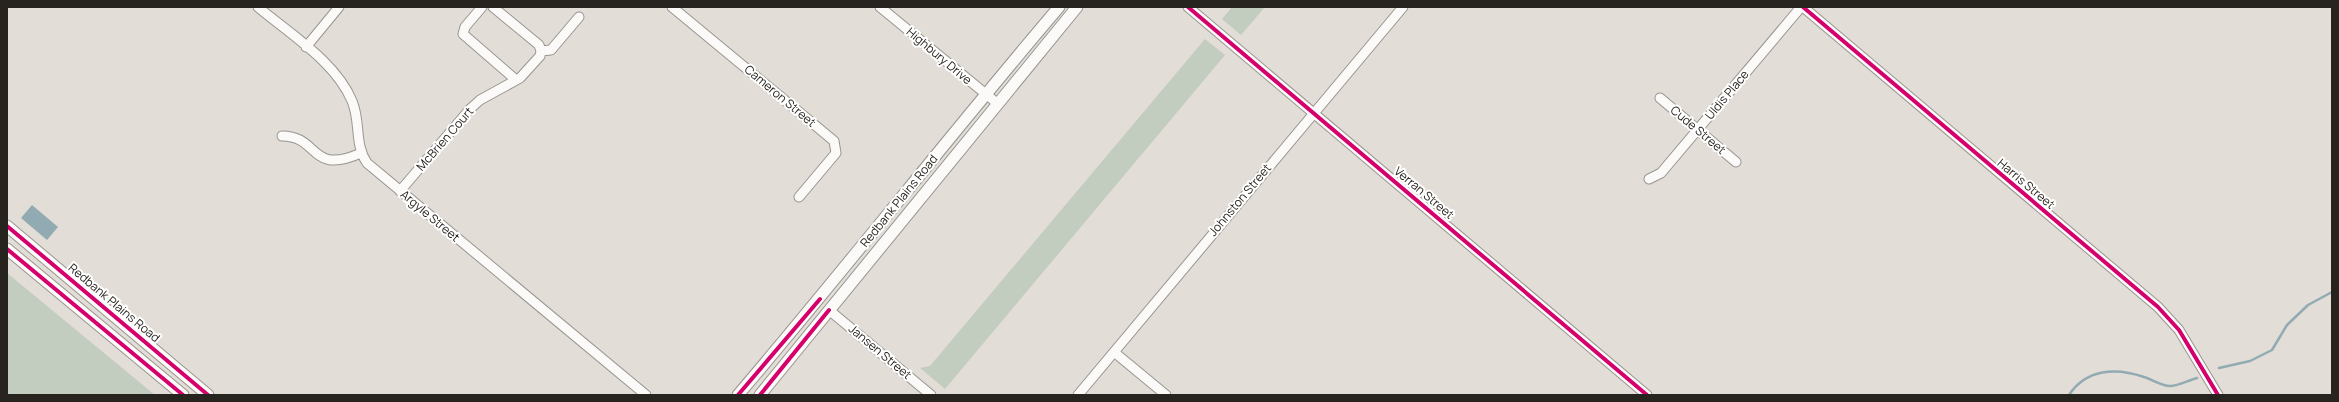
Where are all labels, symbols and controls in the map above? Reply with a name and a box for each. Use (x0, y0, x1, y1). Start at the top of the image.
street label: Highbury Drive (903, 23, 976, 88)
street label: Cameron Street (741, 61, 820, 131)
street label: Uldis Place (1701, 66, 1752, 123)
street label: Cude Street (1667, 101, 1730, 158)
street label: McBrien Court (412, 103, 477, 174)
street label: Redbank Plains Road (856, 151, 941, 251)
street label: Harris Street (1994, 155, 2059, 213)
street label: Johnston Street (1204, 160, 1275, 239)
street label: Verran Street (1391, 163, 1458, 223)
street label: Argyle Street (397, 186, 464, 246)
street label: Redbank Plains Road (65, 259, 164, 346)
street label: Jansen Street (845, 320, 916, 383)

